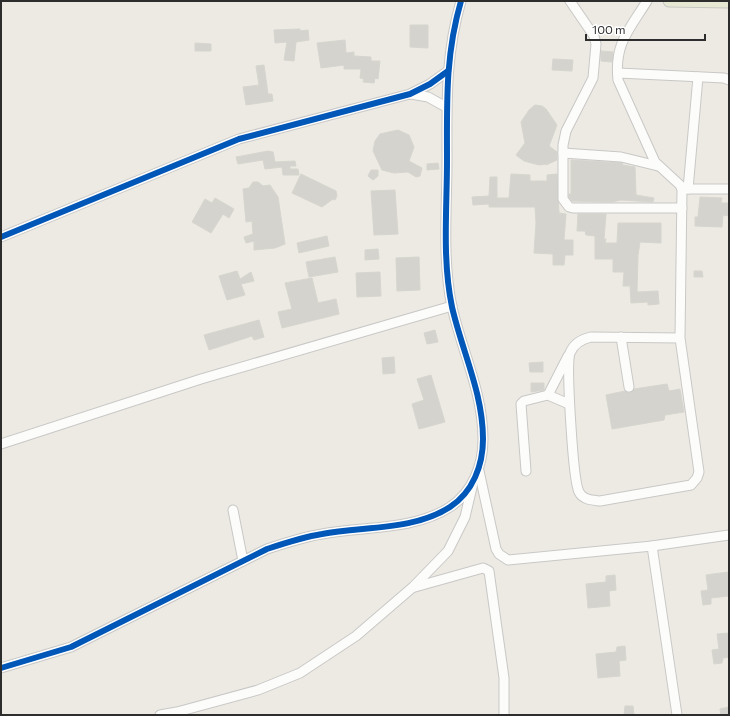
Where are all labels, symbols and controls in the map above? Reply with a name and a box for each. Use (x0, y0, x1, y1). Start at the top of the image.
scale bar (586, 16, 705, 42)
text: 100 m (592, 22, 626, 36)

